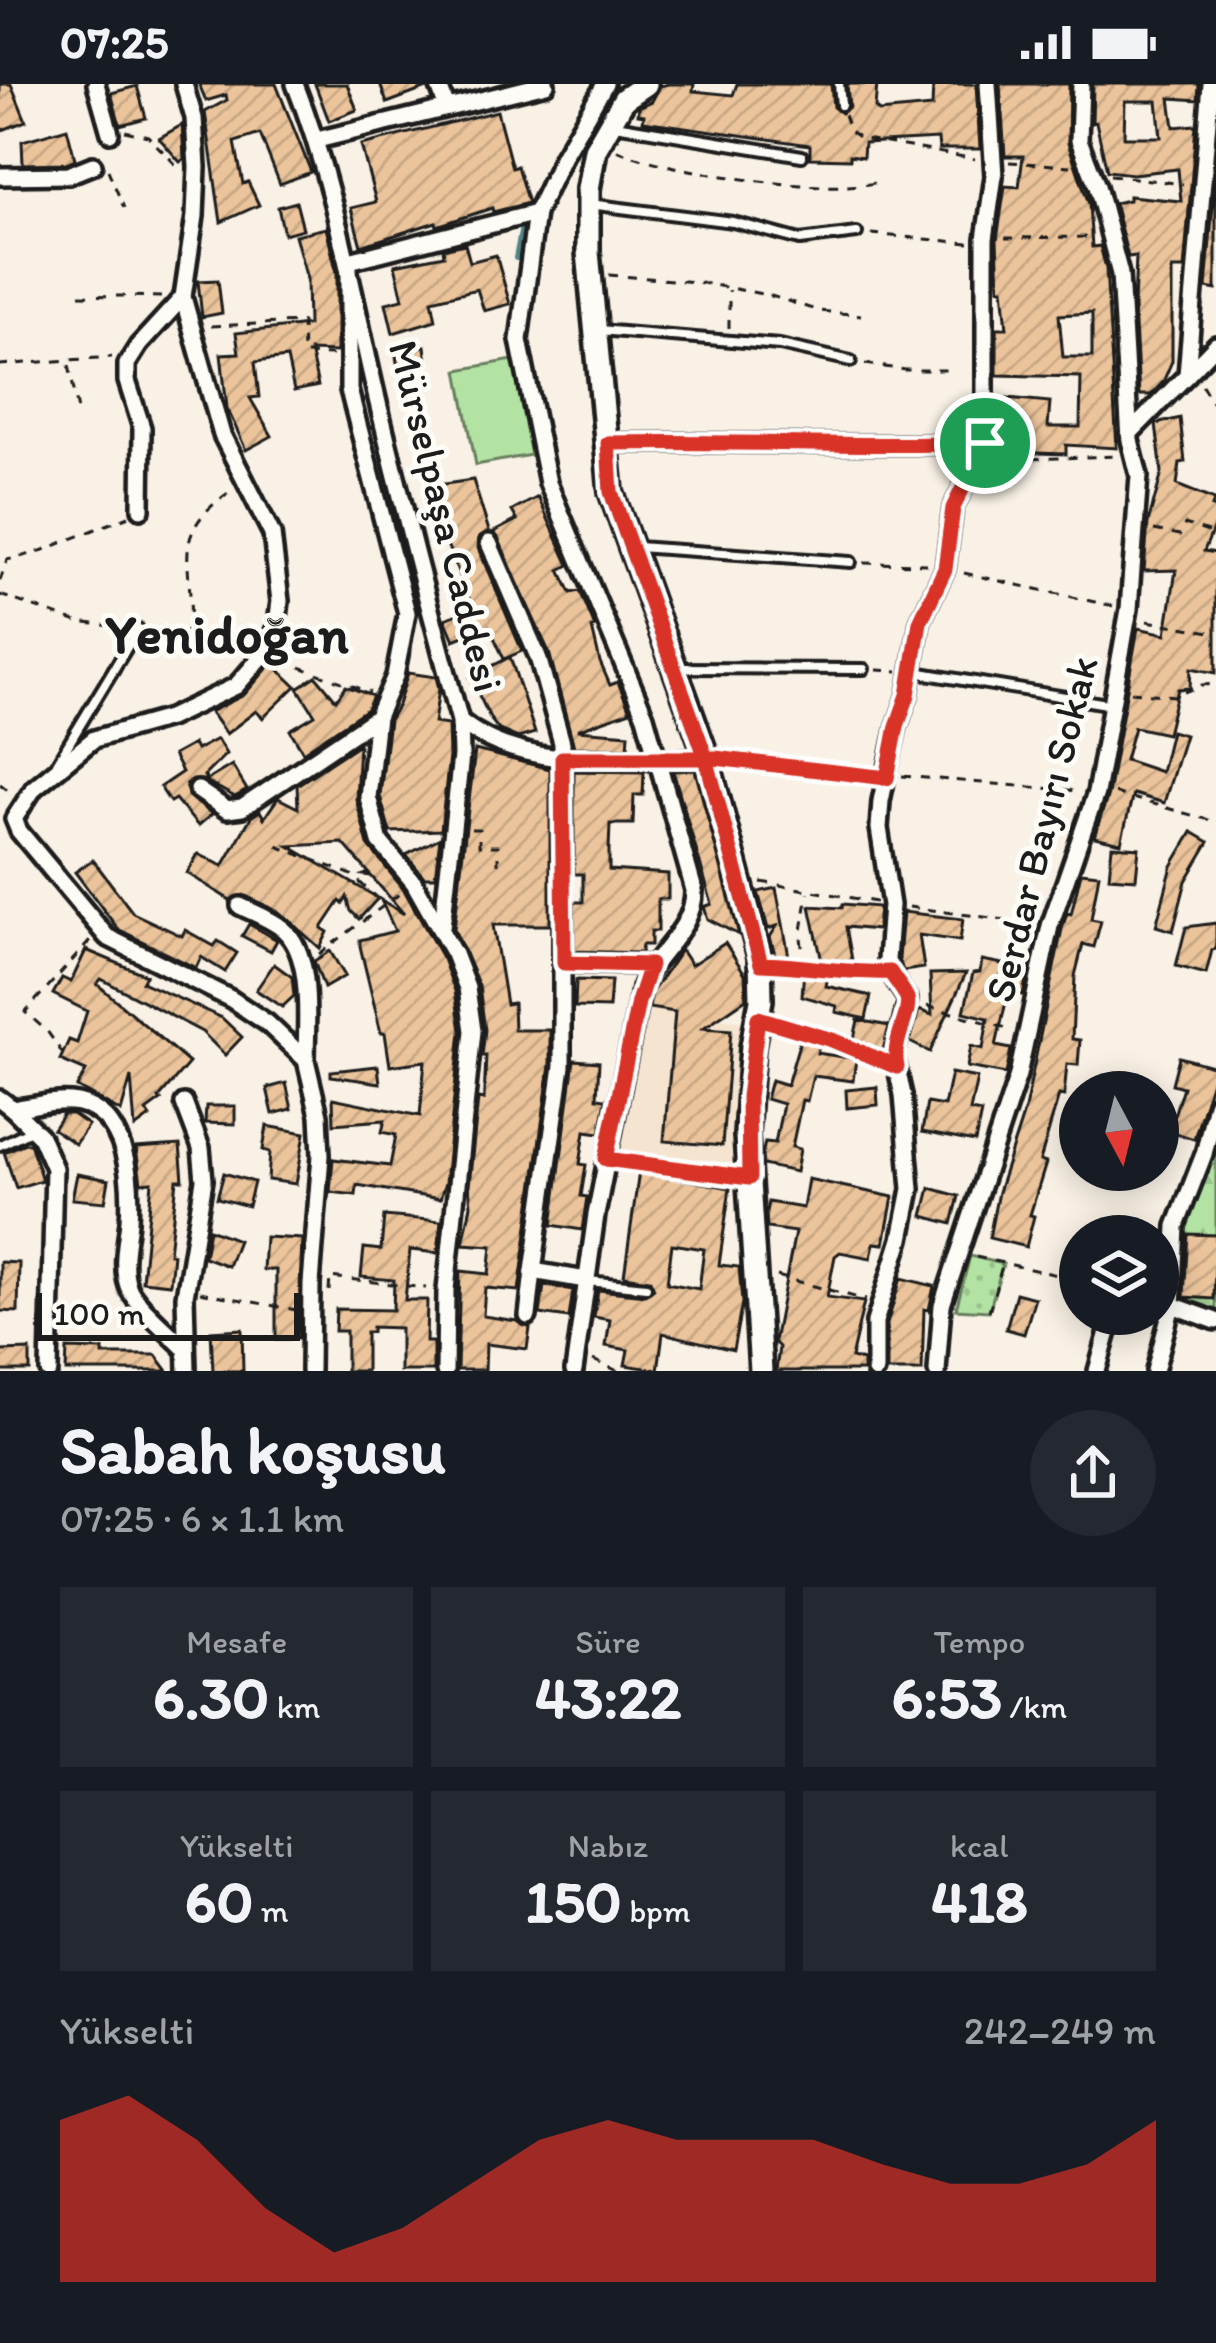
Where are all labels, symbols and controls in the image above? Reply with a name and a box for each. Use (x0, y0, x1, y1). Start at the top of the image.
text: 07:25 (60, 15, 168, 69)
street label: Mürselpaşa Caddesi (378, 335, 514, 697)
pin (934, 392, 1036, 494)
icon: arrive (952, 410, 1018, 476)
district label: Yenidoğan (105, 602, 349, 667)
street label: Serdar Bayırı Sokak (973, 651, 1109, 1007)
north arrow (1059, 1071, 1179, 1191)
map controls (1059, 1071, 1179, 1335)
button: layers (1059, 1215, 1179, 1335)
scale bar (36, 1287, 300, 1340)
text: 100 m (54, 1294, 145, 1333)
text: Sabah koşusu (60, 1410, 446, 1490)
button: share (1030, 1410, 1156, 1536)
text: 07:25 · 6 × 1.1 km (60, 1495, 344, 1542)
text: Mesafe (186, 1622, 287, 1661)
text: Süre (575, 1622, 641, 1661)
text: Tempo (933, 1622, 1025, 1661)
text: 6.30 (153, 1661, 269, 1733)
text: 43:22 (535, 1661, 681, 1733)
text: 6:53 (892, 1661, 1002, 1733)
text: km (269, 1687, 320, 1726)
text: /km (1002, 1687, 1067, 1726)
text: Yükselti (180, 1826, 293, 1865)
text: Nabız (568, 1826, 648, 1865)
text: kcal (950, 1826, 1009, 1865)
text: 60 (185, 1865, 253, 1937)
text: 150 (526, 1865, 622, 1937)
text: 418 (931, 1865, 1028, 1937)
text: m (253, 1891, 289, 1930)
text: bpm (622, 1891, 690, 1930)
text: Yükselti (60, 2007, 194, 2054)
text: 242–249 m (964, 2007, 1156, 2054)

